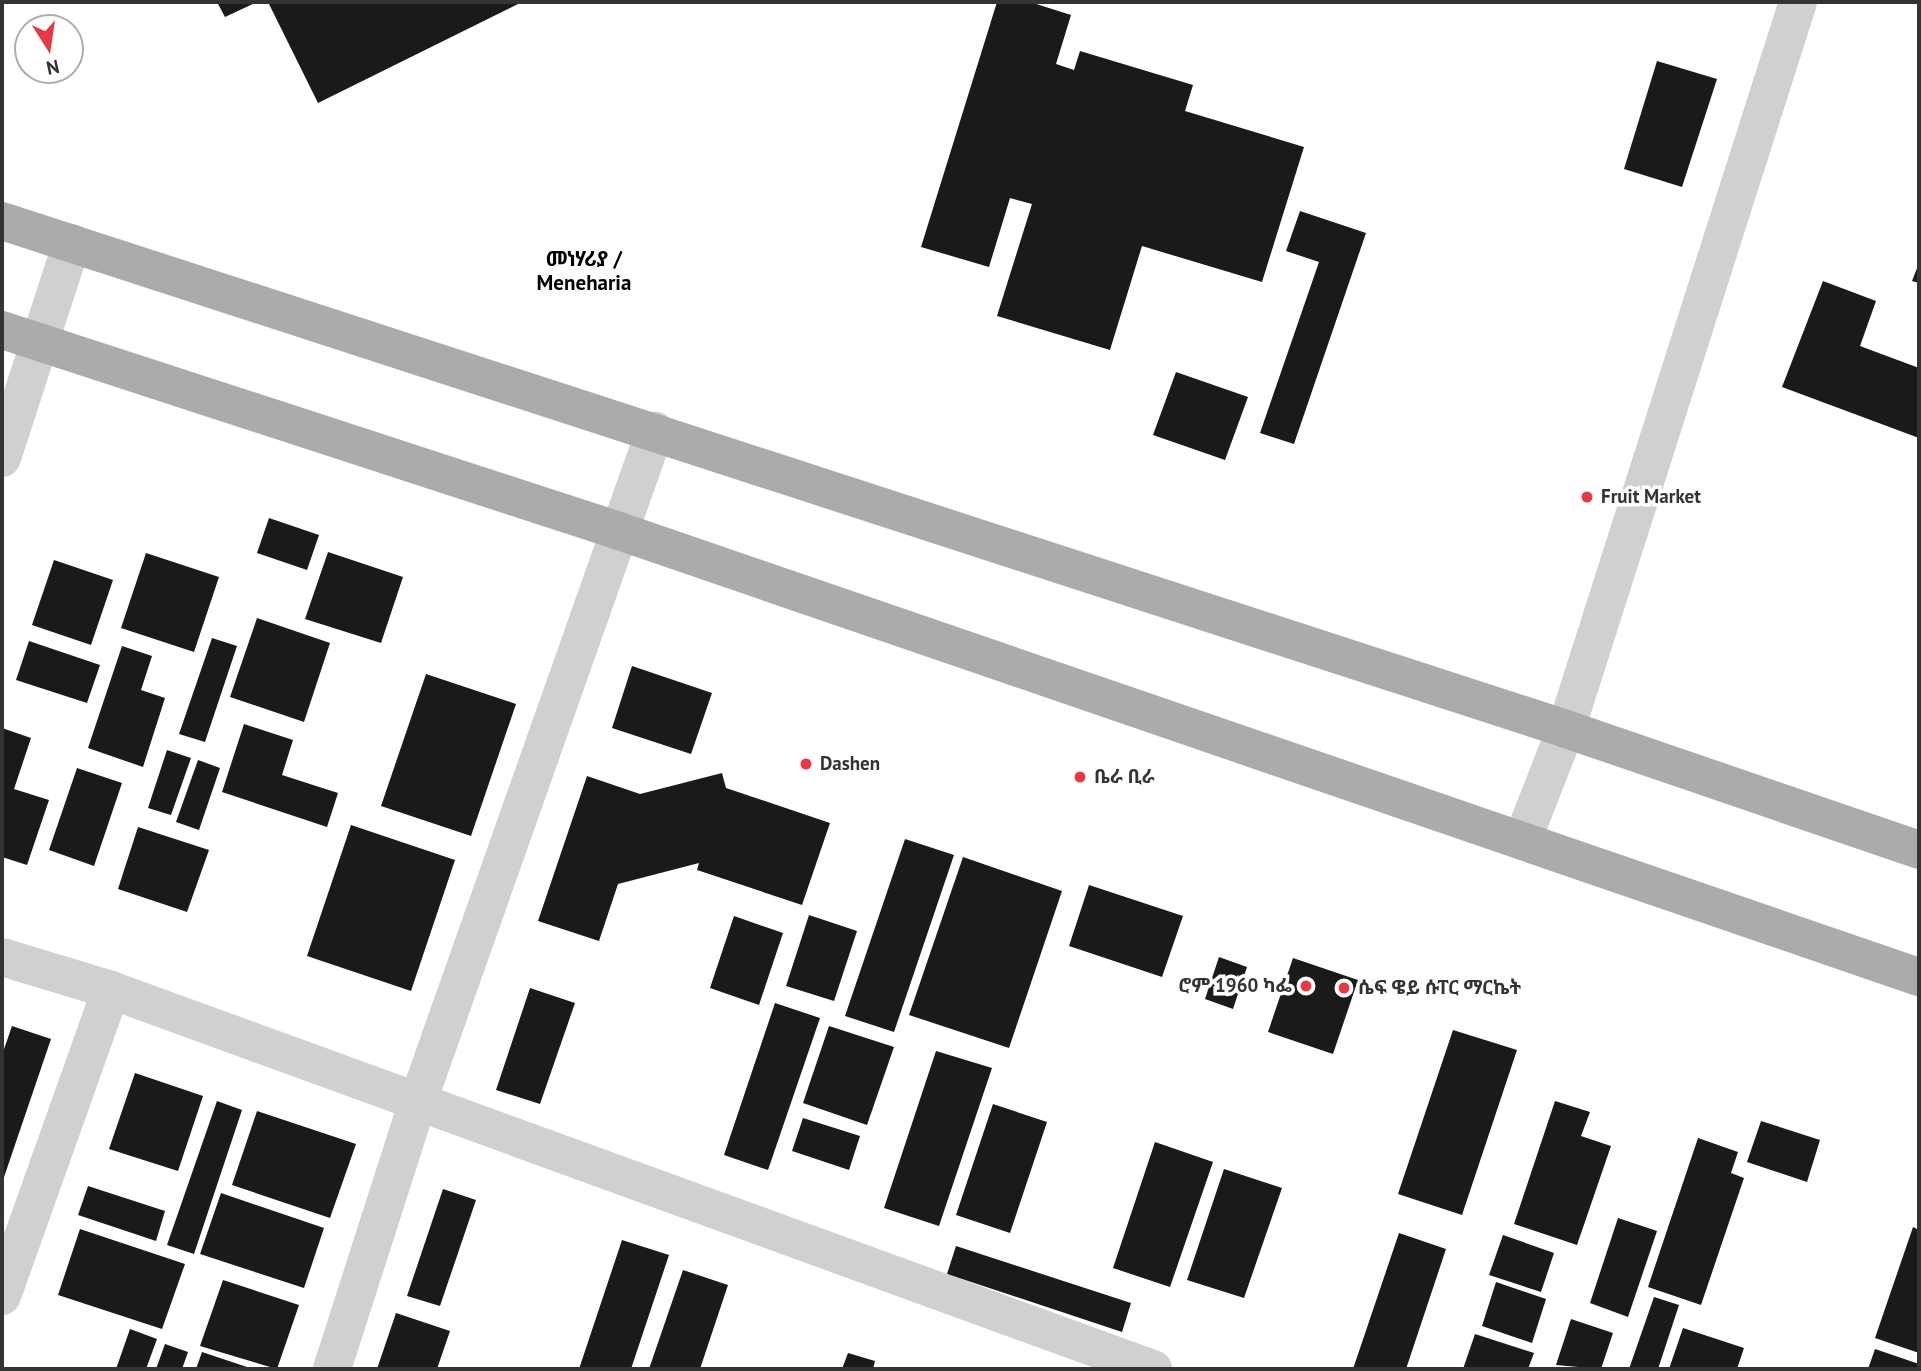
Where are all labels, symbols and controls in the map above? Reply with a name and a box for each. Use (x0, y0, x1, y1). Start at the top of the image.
north arrow (14, 14, 84, 84)
text: N (44, 55, 62, 81)
district label: መነሃሪያ / Meneharia (537, 246, 631, 296)
place label: Fruit Market (1601, 486, 1701, 508)
marker: Fruit Market (1579, 489, 1595, 505)
place label: Dashen (820, 753, 880, 775)
marker: Dashen (798, 756, 814, 772)
place label: ቤራ ቢራ (1094, 766, 1155, 788)
marker: ቤራ ቢራ (1072, 769, 1088, 785)
place label: ሮም 1960 ካፌ (1179, 975, 1292, 997)
place label: ሴፍ ዌይ ሱፐር ማርኬት (1358, 977, 1521, 999)
marker: ሮም 1960 ካፌ (1298, 978, 1314, 994)
marker: ሴፍ ዌይ ሱፐር ማርኬት (1336, 980, 1352, 996)

